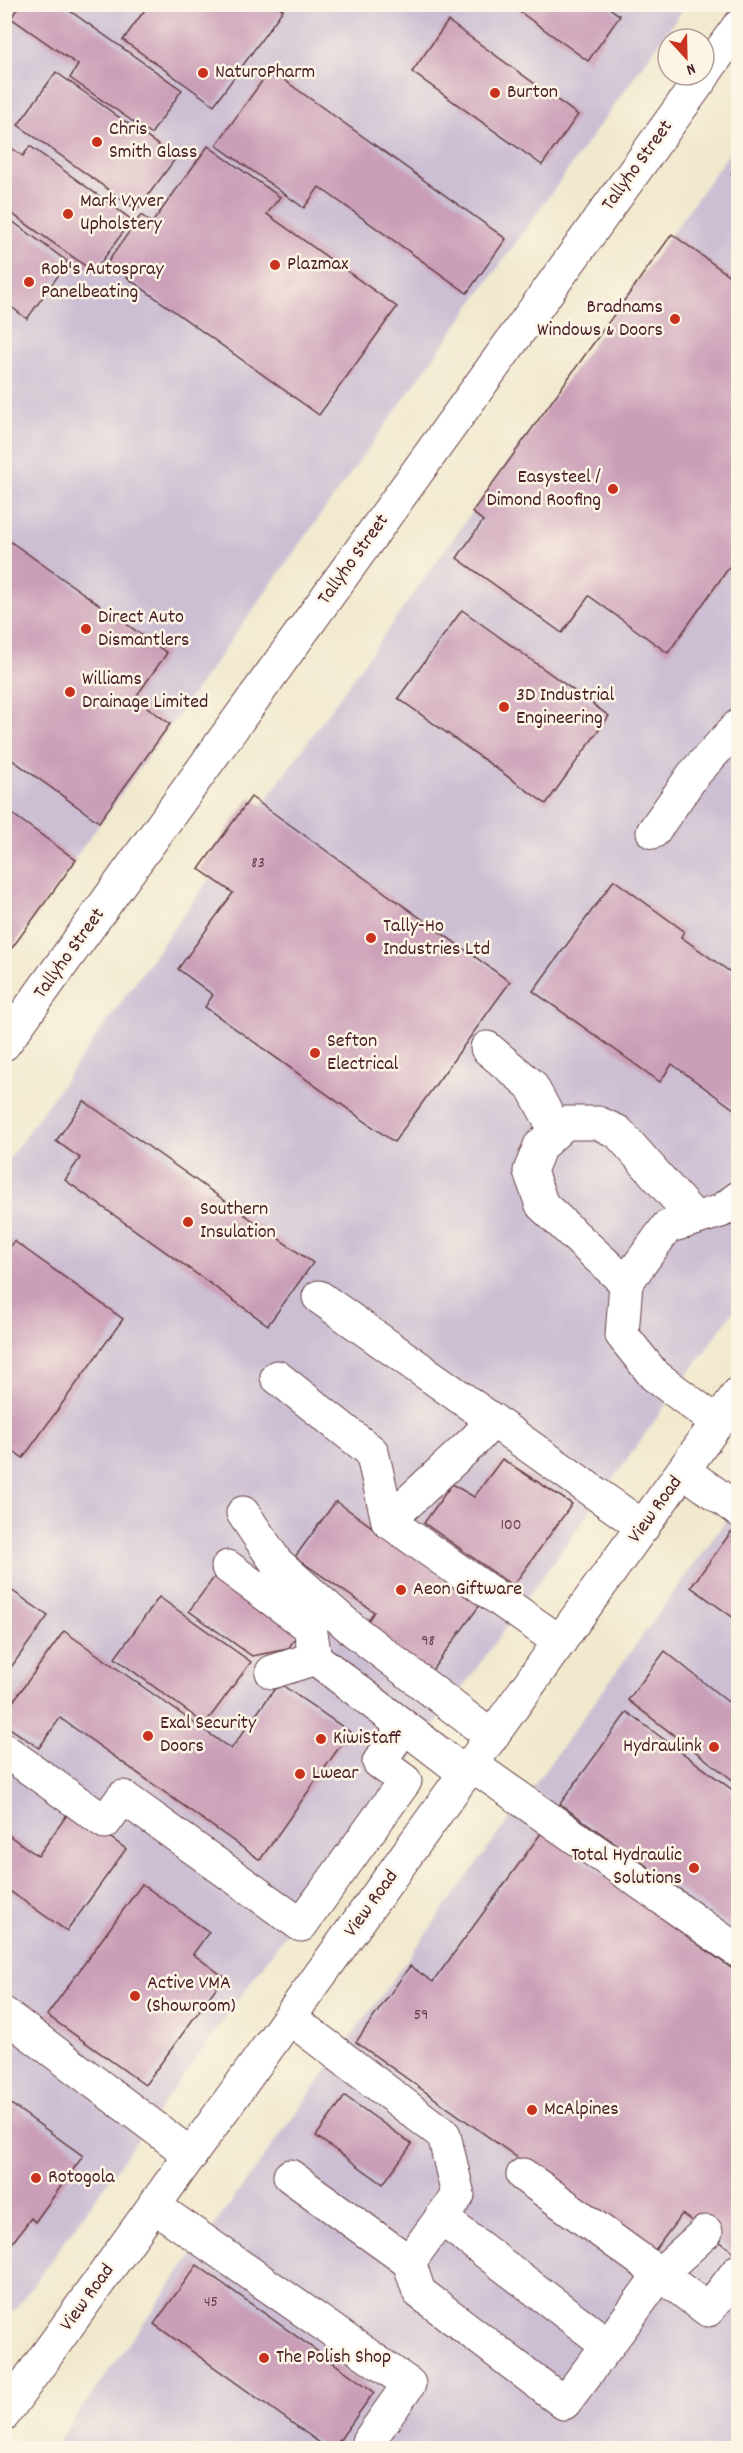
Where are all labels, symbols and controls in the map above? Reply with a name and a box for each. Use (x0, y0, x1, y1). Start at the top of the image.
north arrow (656, 27, 716, 87)
text: N (683, 56, 699, 81)
place label: NaturoPharm (215, 59, 315, 87)
marker: NaturoPharm (196, 66, 210, 80)
place label: Burton (507, 79, 558, 107)
marker: Burton (488, 86, 502, 100)
street label: Tallyho Street (595, 115, 681, 217)
place label: Chris Smith Glass (109, 116, 197, 167)
marker: Chris Smith Glass (90, 135, 104, 149)
place label: Mark Vyver Upholstery (80, 188, 164, 239)
marker: Mark Vyver Upholstery (61, 207, 75, 221)
place label: Plazmax (287, 251, 349, 279)
place label: Rob's Autospray Panelbeating (41, 256, 164, 307)
marker: Plazmax (268, 258, 282, 272)
marker: Rob's Autospray Panelbeating (22, 275, 36, 289)
place label: Bradnams Windows & Doors (537, 294, 663, 345)
marker: Bradnams Windows & Doors (668, 312, 682, 326)
place label: Easysteel / Dimond Roofing (486, 464, 601, 515)
marker: Easysteel / Dimond Roofing (606, 482, 620, 496)
street label: Tallyho Street (311, 509, 397, 611)
place label: Direct Auto Dismantlers (98, 604, 190, 655)
marker: Direct Auto Dismantlers (79, 622, 93, 636)
place label: Williams Drainage Limited (82, 666, 208, 717)
place label: 3D Industrial Engineering (516, 682, 614, 733)
marker: Williams Drainage Limited (63, 685, 77, 699)
marker: 3D Industrial Engineering (497, 700, 511, 714)
house number: 83 (251, 852, 265, 875)
street label: Tallyho Street (27, 903, 113, 1005)
place label: Tally-Ho Industries Ltd (383, 913, 490, 964)
marker: Tally-Ho Industries Ltd (364, 931, 378, 945)
place label: Sefton Electrical (327, 1028, 399, 1079)
marker: Sefton Electrical (308, 1046, 322, 1060)
place label: Southern Insulation (200, 1196, 276, 1247)
marker: Southern Insulation (181, 1215, 195, 1229)
street label: View Road (622, 1471, 690, 1549)
house number: 100 (501, 1514, 521, 1537)
place label: Aeon Giftware (413, 1576, 522, 1604)
marker: Aeon Giftware (394, 1583, 408, 1597)
house number: 98 (421, 1630, 435, 1653)
place label: Exal Security Doors (160, 1710, 257, 1761)
place label: KiwiStaff (333, 1725, 402, 1753)
marker: Exal Security Doors (141, 1729, 155, 1743)
marker: KiwiStaff (314, 1732, 328, 1746)
place label: Hydraulink (623, 1733, 702, 1761)
marker: Hydraulink (707, 1740, 721, 1754)
place label: Lwear (312, 1760, 359, 1788)
marker: Lwear (293, 1767, 307, 1781)
place label: Total Hydraulic Solutions (571, 1842, 682, 1893)
marker: Total Hydraulic Solutions (687, 1861, 701, 1875)
street label: View Road (338, 1865, 406, 1943)
place label: Active VMA (Showroom) (147, 1970, 236, 2021)
marker: Active VMA (Showroom) (128, 1989, 142, 2003)
house number: 59 (414, 2004, 428, 2027)
place label: McAlpines (544, 2096, 619, 2124)
marker: McAlpines (525, 2103, 539, 2117)
place label: Rotogola (48, 2164, 115, 2192)
marker: Rotogola (29, 2171, 43, 2185)
street label: View Road (54, 2259, 122, 2337)
house number: 45 (204, 2291, 218, 2314)
place label: The Polish Shop (276, 2344, 391, 2372)
marker: The Polish Shop (257, 2351, 271, 2365)

